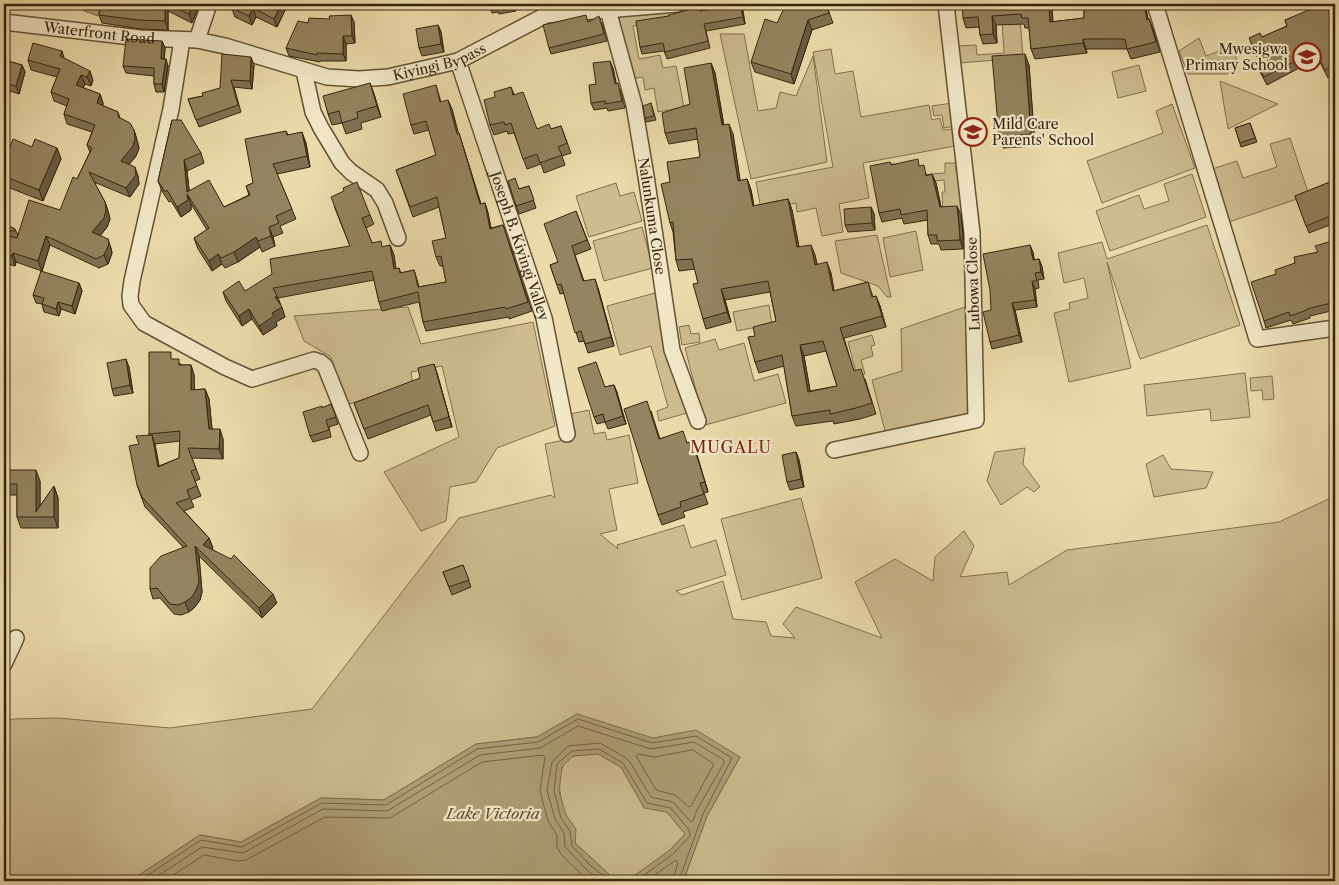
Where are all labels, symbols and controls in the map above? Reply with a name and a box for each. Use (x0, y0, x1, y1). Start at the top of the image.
street label: Waterfront Road (42, 18, 156, 48)
street label: Kiyingi Bypass (391, 39, 489, 85)
place label: Mwesigwa Primary School (1185, 40, 1289, 74)
school or university icon: Mwesigwa Primary School (1292, 42, 1322, 72)
place label: Mild Care Parents' School (992, 115, 1094, 149)
school or university icon: Mild Care Parents' School (958, 117, 988, 147)
street label: Nalunkuma Close (634, 156, 670, 276)
street label: Joseph B. Kiyingi Valley (486, 167, 553, 323)
street label: Lubowa Close (962, 237, 984, 331)
district label: MUGALU (690, 437, 772, 457)
water label: Lake Victoria (445, 804, 540, 823)

